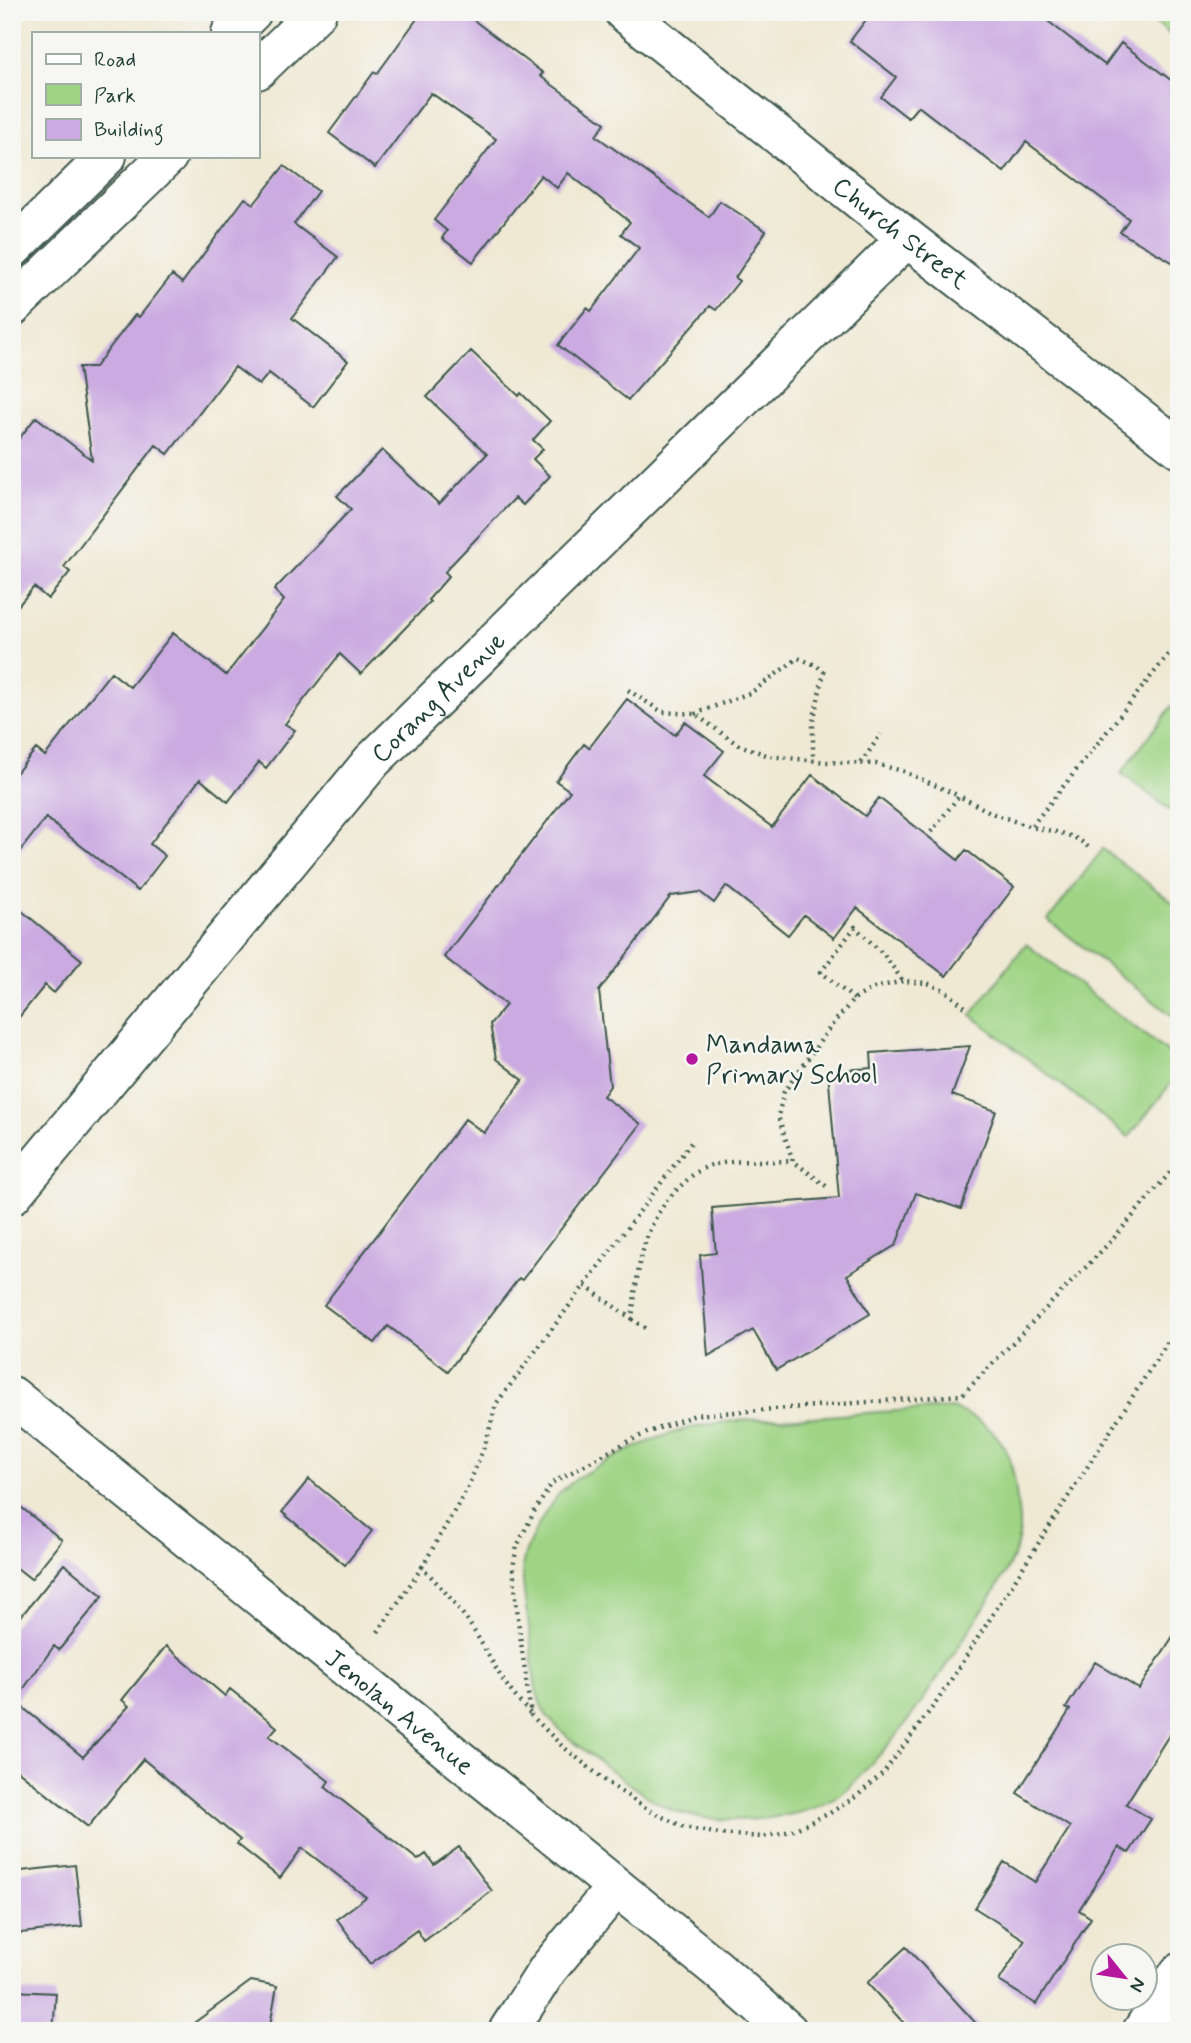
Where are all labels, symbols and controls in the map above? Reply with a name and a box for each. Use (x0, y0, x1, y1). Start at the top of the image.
legend (32, 32, 259, 158)
text: Road (94, 46, 136, 74)
text: Park (94, 82, 136, 110)
text: Building (94, 116, 164, 146)
street label: Church Street (825, 170, 975, 298)
street label: Corang Avenue (365, 625, 514, 771)
place label: Mandama Primary School (706, 1029, 878, 1093)
marker: Mandama Primary School (684, 1051, 700, 1067)
street label: Jenolan Avenue (317, 1642, 481, 1784)
north arrow (1090, 1941, 1160, 2011)
text: N (1123, 1973, 1151, 1996)

